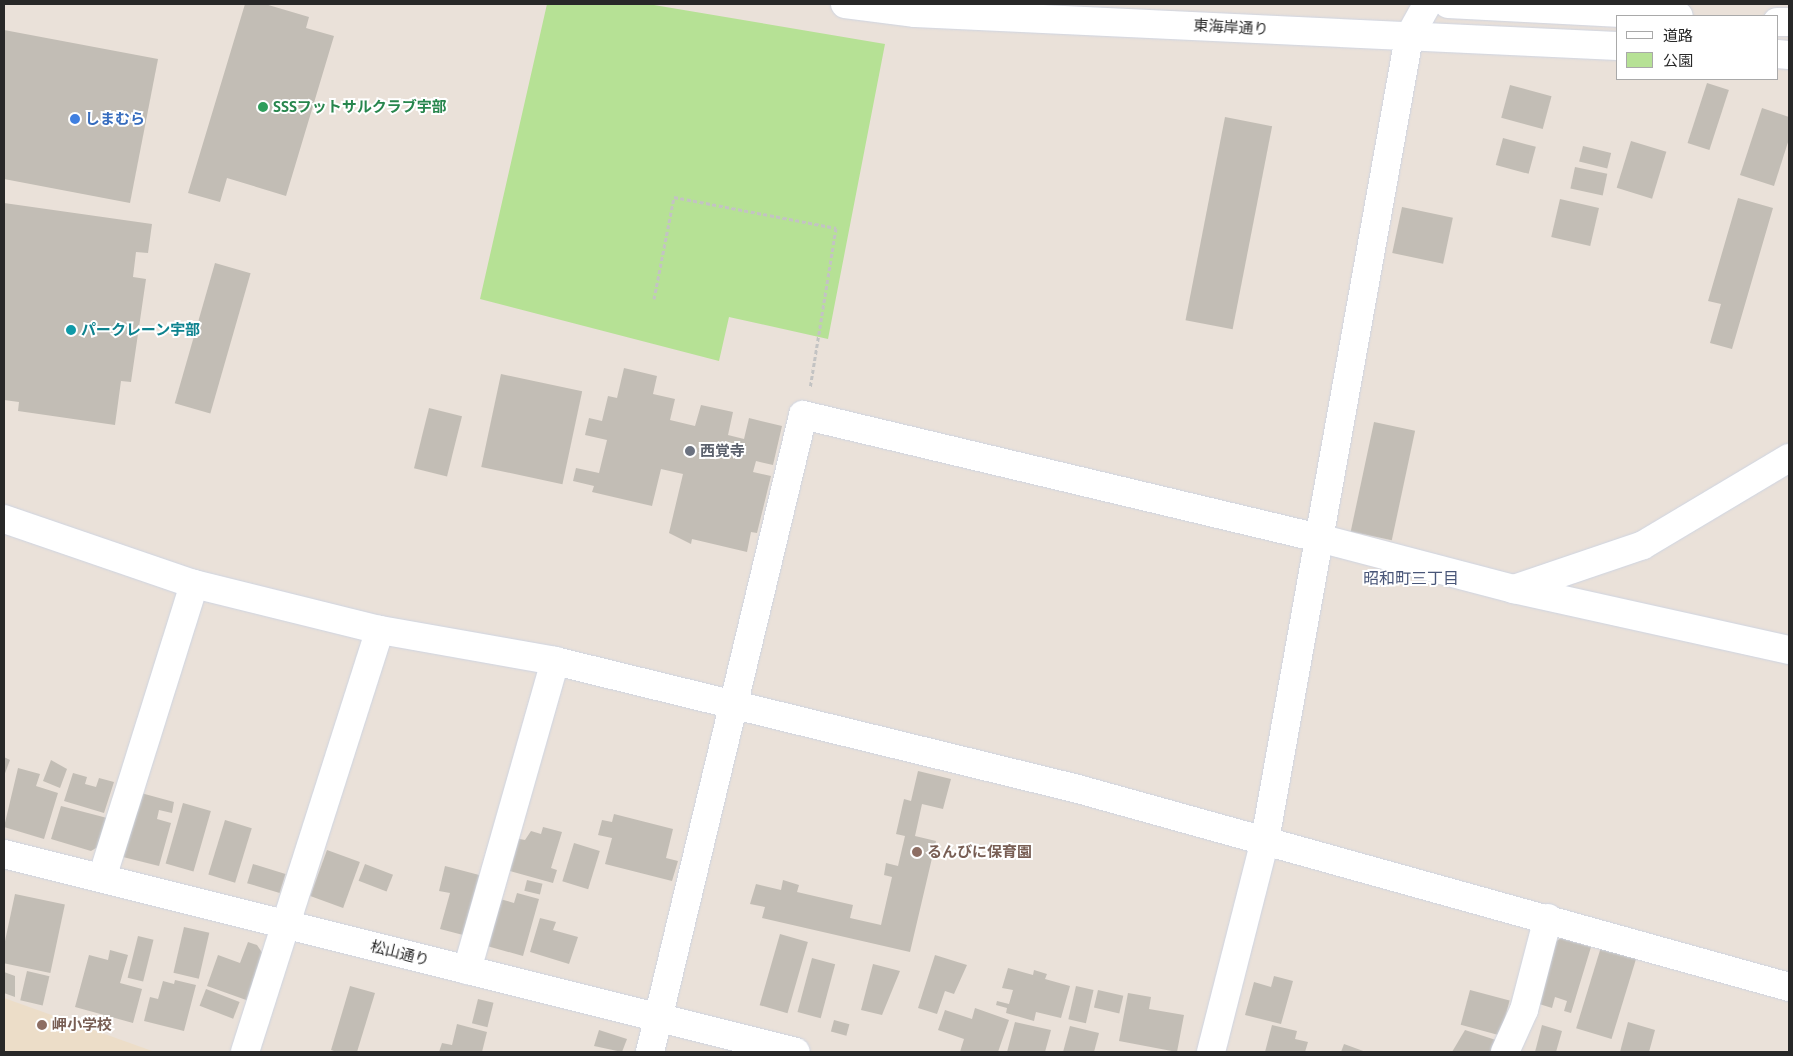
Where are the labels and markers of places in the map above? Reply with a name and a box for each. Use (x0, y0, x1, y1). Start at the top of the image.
place label: SSSフットサルクラブ宇部 (273, 98, 447, 116)
marker: SSSフットサルクラブ宇部 (257, 101, 269, 113)
place label: しまむら (85, 110, 145, 128)
marker: しまむら (69, 113, 81, 125)
place label: パークレーン宇部 (81, 321, 201, 339)
marker: パークレーン宇部 (65, 324, 77, 336)
place label: 西覚寺 (700, 442, 745, 460)
marker: 西覚寺 (684, 445, 696, 457)
place label: るんびに保育園 (927, 843, 1032, 861)
marker: るんびに保育園 (911, 846, 923, 858)
place label: 岬小学校 (52, 1016, 112, 1034)
marker: 岬小学校 (36, 1019, 48, 1031)

